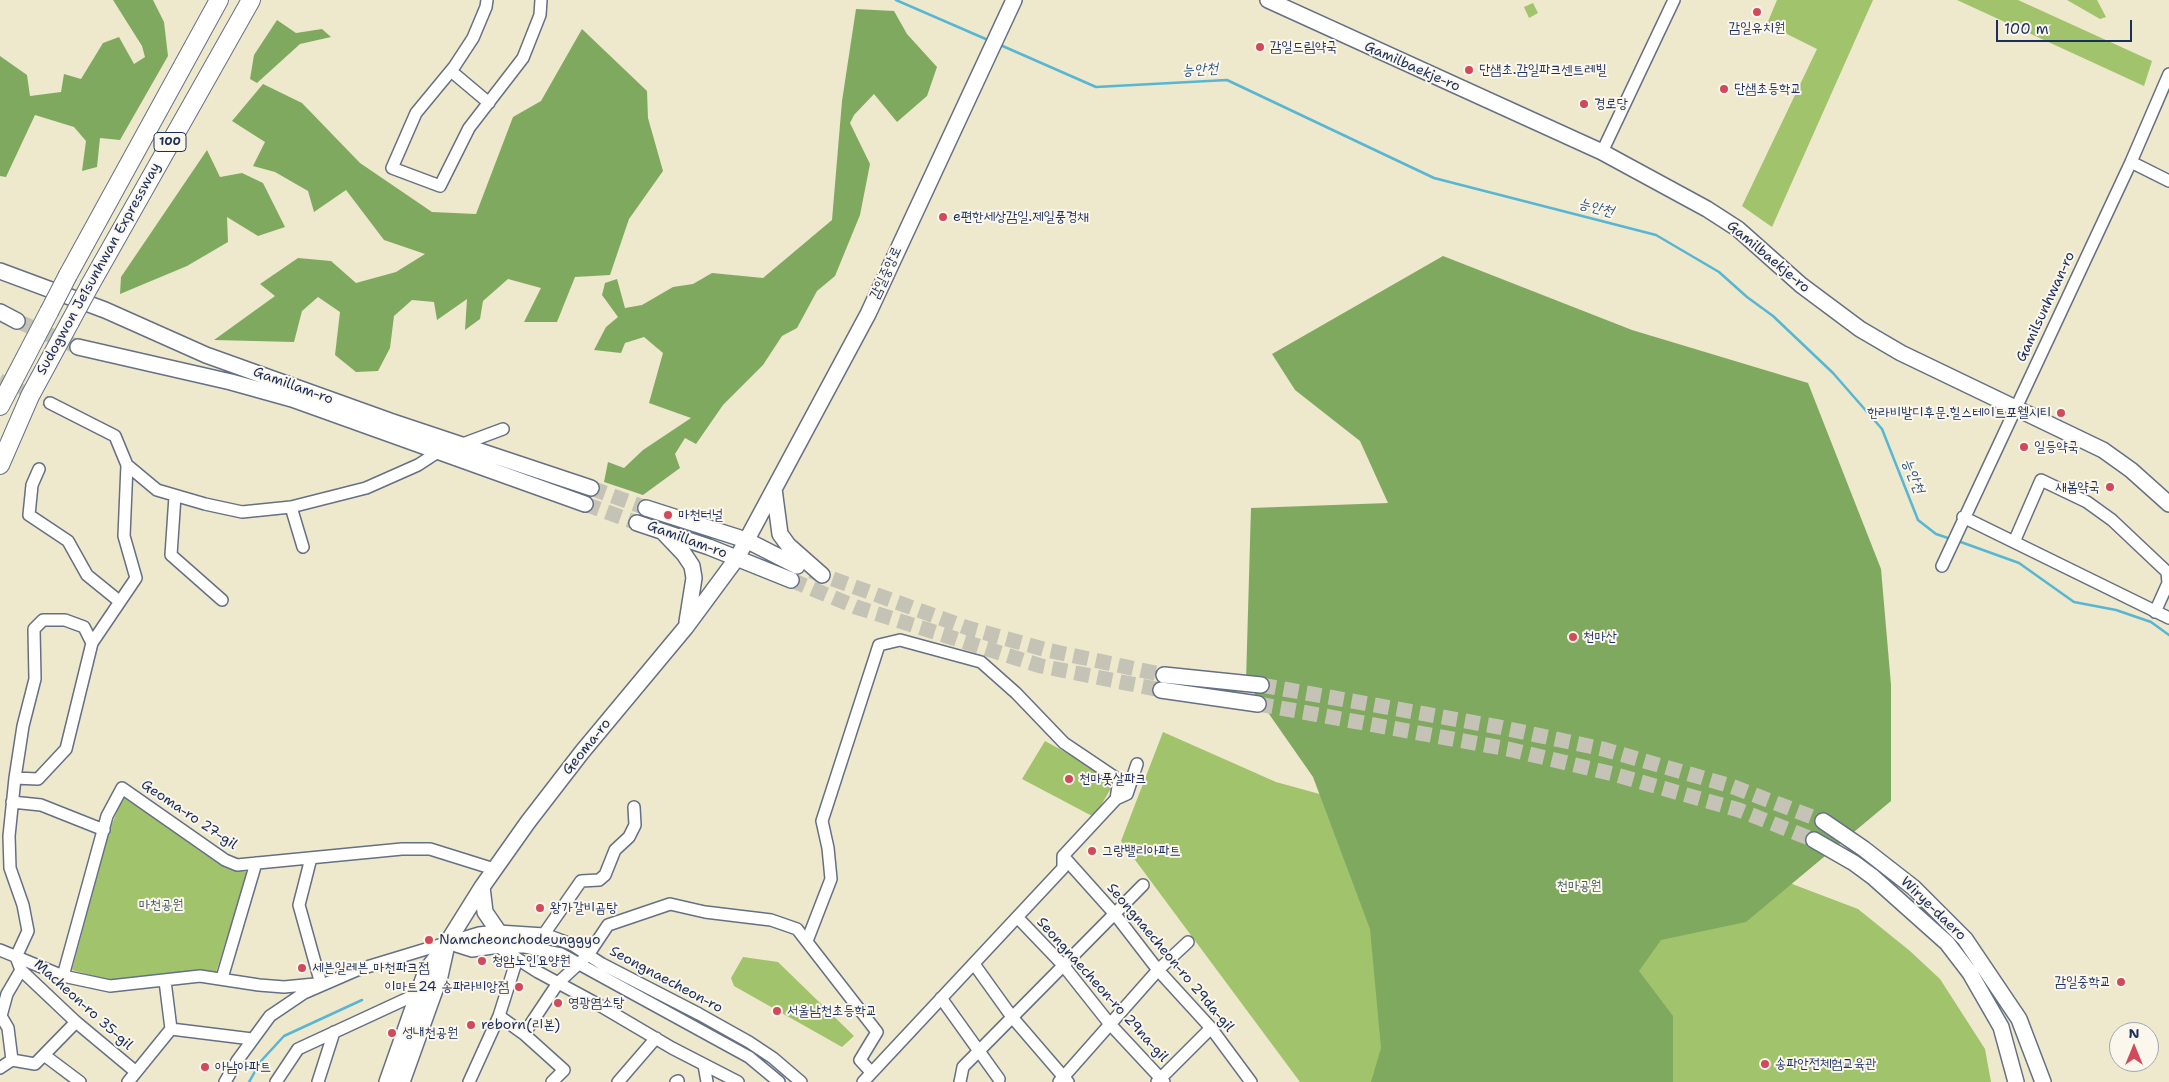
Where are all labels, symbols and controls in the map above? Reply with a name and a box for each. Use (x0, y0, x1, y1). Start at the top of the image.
marker: 감일유치원 (1751, 6, 1763, 18)
scale bar (1999, 10, 2135, 42)
text: 100 m (2004, 19, 2049, 39)
place label: 감일유치원 (1729, 20, 1785, 36)
street label: Gamilbaekje-ro (1361, 38, 1463, 96)
place label: 감일드림약국 (1270, 39, 1338, 55)
marker: 감일드림약국 (1254, 41, 1266, 53)
water label: 능안천 (1181, 60, 1219, 80)
place label: 단샘초.감일파크센트레빌 (1479, 62, 1607, 78)
marker: 단샘초.감일파크센트레빌 (1463, 64, 1475, 76)
place label: 단샘초등학교 (1734, 81, 1802, 97)
marker: 단샘초등학교 (1718, 83, 1730, 95)
place label: 경로당 (1594, 96, 1628, 112)
marker: 경로당 (1578, 98, 1590, 110)
road number: 100 (154, 132, 186, 152)
street label: Sudogwon Je1sunhwan Expressway (33, 160, 165, 378)
water label: 능안천 (1576, 195, 1616, 221)
place label: e편한세상감일.제일풍경채 (953, 209, 1088, 225)
marker: e편한세상감일.제일풍경채 (937, 211, 949, 223)
street label: Gamilbaekje-ro (1723, 217, 1813, 297)
street label: 감일중앙로 (866, 244, 906, 302)
street label: Gamilsunhwan-ro (2013, 249, 2079, 365)
street label: Gamillam-ro (251, 364, 335, 408)
place label: 한라비발디후문.힐스테이트포웰시티 (1867, 405, 2051, 421)
marker: 한라비발디후문.힐스테이트포웰시티 (2055, 407, 2067, 419)
place label: 일등약국 (2034, 439, 2079, 455)
marker: 일등약국 (2018, 441, 2030, 453)
water label: 능안천 (1898, 456, 1928, 496)
place label: 새봄약국 (2055, 479, 2100, 495)
marker: 새봄약국 (2104, 481, 2116, 493)
place label: 마천터널 (678, 507, 723, 523)
marker: 마천터널 (662, 509, 674, 521)
street label: Gamillam-ro (645, 518, 729, 562)
place label: 천마산 (1583, 629, 1617, 645)
marker: 천마산 (1567, 631, 1579, 643)
street label: Geoma-ro (559, 716, 615, 778)
place label: 천마풋살파크 (1079, 771, 1147, 787)
marker: 천마풋살파크 (1063, 773, 1075, 785)
street label: Geoma-ro 27-gil (138, 777, 240, 853)
place label: 그랑밸리아파트 (1102, 843, 1181, 859)
marker: 그랑밸리아파트 (1086, 845, 1098, 857)
street label: Wirye-daero (1897, 874, 1969, 944)
park label: 천마공원 (1556, 878, 1602, 894)
street label: Seongnaecheon-ro 29da-gil (1103, 880, 1237, 1036)
park label: 마천공원 (138, 897, 184, 913)
place label: 왕가갈비곰탕 (550, 900, 618, 916)
marker: 왕가갈비곰탕 (534, 902, 546, 914)
street label: Seongnaecheon-ro 29na-gil (1033, 914, 1171, 1066)
place label: Namcheonchodeunggyo (439, 932, 600, 948)
marker: Namcheonchodeunggyo (423, 934, 435, 946)
street label: Seongnaecheon-ro (607, 943, 725, 1017)
place label: 청암노인요양원 (492, 953, 571, 969)
marker: 청암노인요양원 (476, 955, 488, 967)
street label: Macheon-ro 35-gil (30, 956, 136, 1054)
place label: 세븐일레븐 마천파크점 (312, 960, 429, 976)
marker: 세븐일레븐 마천파크점 (296, 962, 308, 974)
place label: 감일중학교 (2055, 974, 2111, 990)
marker: 감일중학교 (2115, 976, 2127, 988)
place label: 이마트24 송파라비앙점 (384, 979, 509, 995)
marker: 이마트24 송파라비앙점 (513, 981, 525, 993)
place label: 영광염소탕 (568, 995, 624, 1011)
marker: 영광염소탕 (552, 997, 564, 1009)
place label: 서울남천초등학교 (787, 1003, 877, 1019)
marker: 서울남천초등학교 (771, 1005, 783, 1017)
place label: reborn(리본) (481, 1017, 560, 1033)
marker: reborn(리본) (465, 1019, 477, 1031)
north arrow (2109, 1022, 2159, 1072)
text: N (2128, 1024, 2140, 1042)
place label: 성내천공원 (402, 1025, 458, 1041)
marker: 성내천공원 (386, 1027, 398, 1039)
place label: 송파안전체험교육관 (1775, 1056, 1876, 1072)
marker: 송파안전체험교육관 (1759, 1058, 1771, 1070)
place label: 아남아파트 (215, 1059, 271, 1075)
marker: 아남아파트 (199, 1061, 211, 1073)

